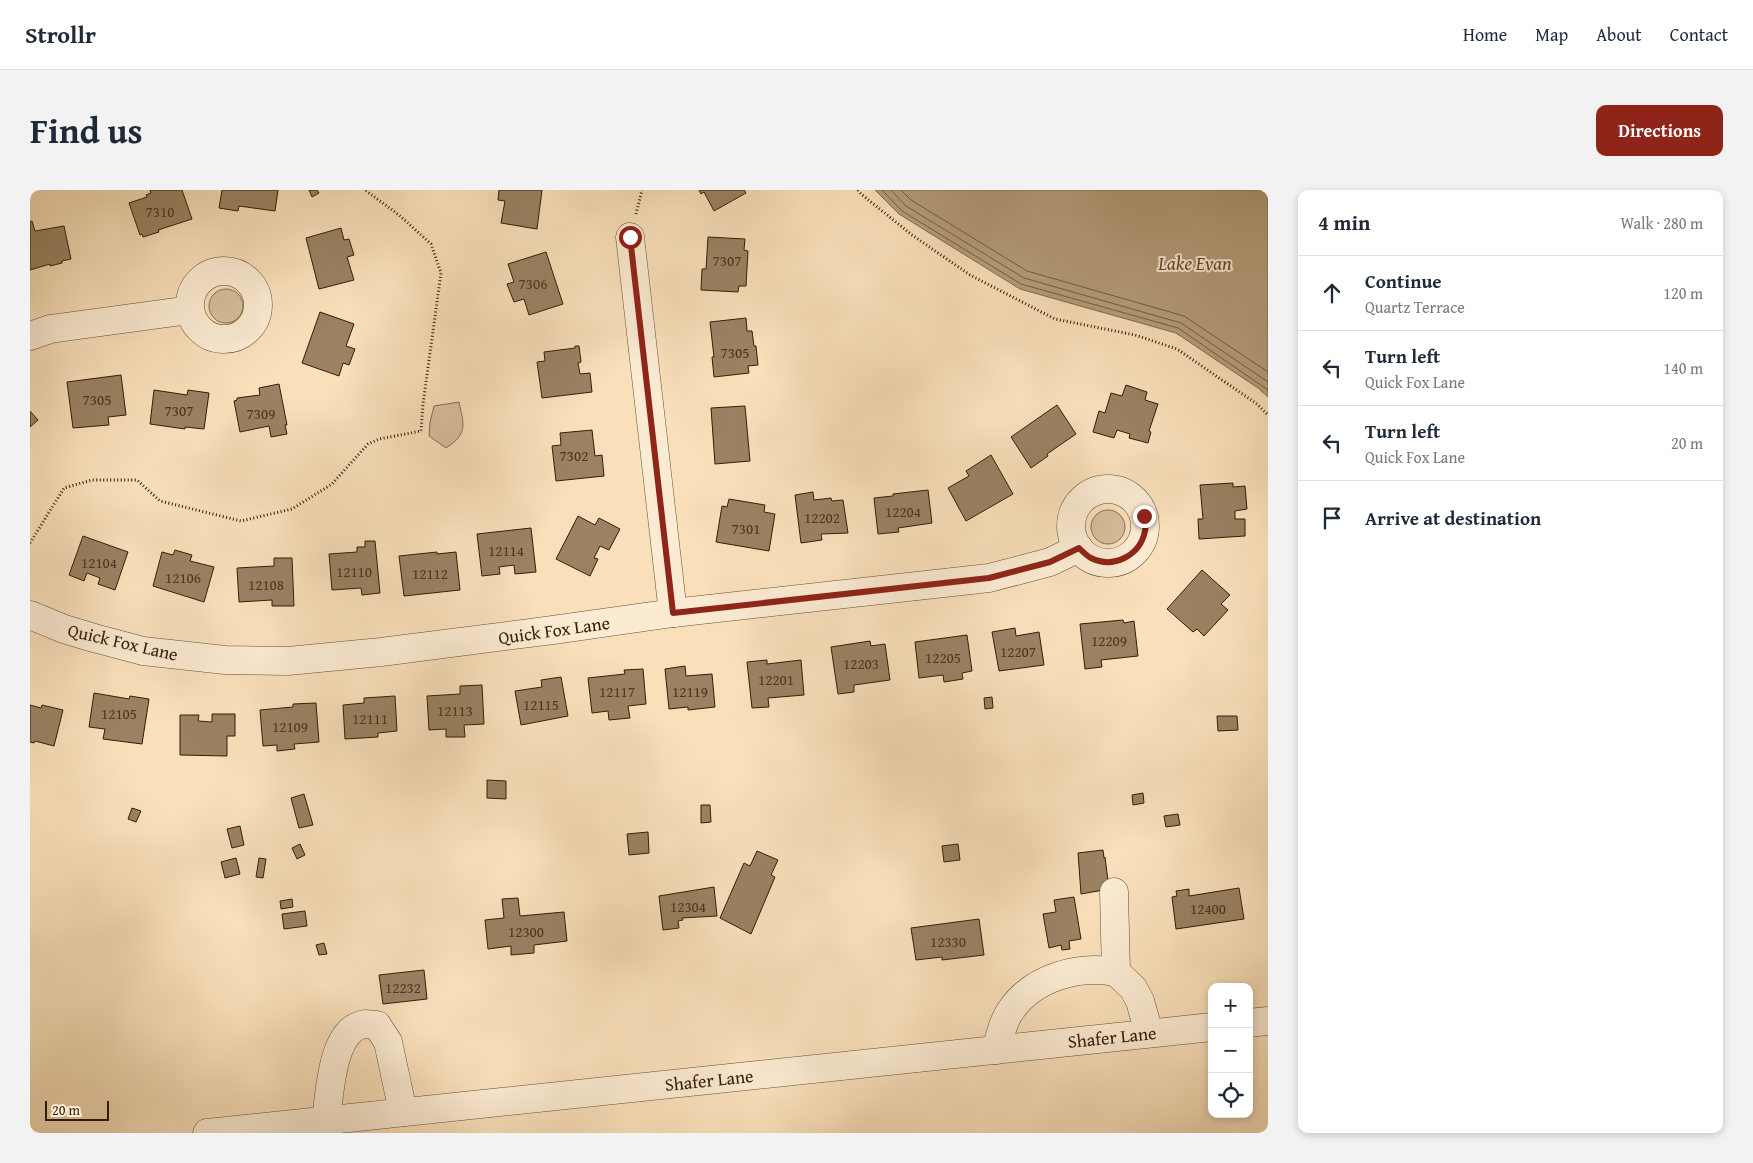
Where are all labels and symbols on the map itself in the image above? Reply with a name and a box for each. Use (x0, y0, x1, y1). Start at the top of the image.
house number: 7310 (146, 201, 174, 222)
route start (619, 226, 642, 249)
water label: Lake Evan (1157, 249, 1232, 277)
house number: 7307 (713, 250, 741, 271)
house number: 7306 (519, 273, 547, 294)
house number: 7305 (721, 342, 749, 363)
house number: 7305 (83, 389, 111, 410)
house number: 7307 (165, 400, 193, 421)
house number: 7309 (247, 403, 275, 424)
house number: 7302 (560, 445, 588, 466)
house number: 12204 (885, 501, 921, 522)
route end (1133, 505, 1156, 528)
house number: 12202 (804, 507, 840, 528)
house number: 7301 (732, 518, 760, 539)
house number: 12114 (488, 540, 524, 561)
house number: 12104 (81, 552, 117, 573)
house number: 12110 (336, 561, 372, 582)
house number: 12112 (412, 563, 448, 584)
house number: 12106 (165, 567, 201, 588)
house number: 12108 (248, 574, 284, 595)
street label: Quick Fox Lane (496, 609, 612, 651)
street label: Quick Fox Lane (65, 616, 181, 668)
house number: 12209 (1091, 630, 1127, 651)
house number: 12207 (1000, 641, 1036, 662)
house number: 12205 (925, 647, 961, 668)
house number: 12203 (843, 653, 879, 674)
house number: 12201 (758, 669, 794, 690)
house number: 12117 (599, 681, 635, 702)
house number: 12119 (672, 681, 708, 702)
house number: 12115 (523, 694, 559, 715)
house number: 12113 (437, 700, 473, 721)
house number: 12105 (101, 703, 137, 724)
house number: 12111 (352, 708, 388, 729)
house number: 12109 (272, 716, 308, 737)
house number: 12304 (670, 896, 706, 917)
house number: 12400 (1190, 898, 1226, 919)
house number: 12300 (508, 921, 544, 942)
house number: 12330 (930, 931, 966, 952)
house number: 12232 (385, 977, 421, 998)
street label: Shafer Lane (1066, 1019, 1158, 1055)
street label: Shafer Lane (663, 1062, 755, 1098)
scale bar (45, 1098, 109, 1121)

